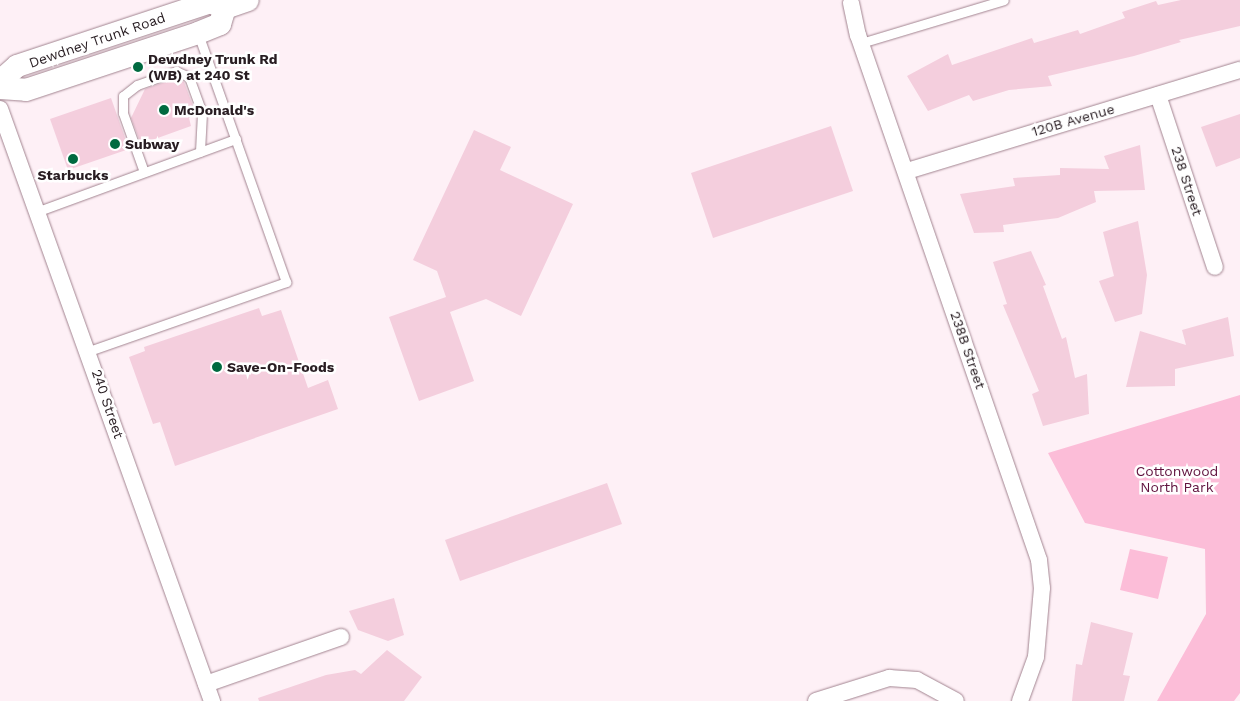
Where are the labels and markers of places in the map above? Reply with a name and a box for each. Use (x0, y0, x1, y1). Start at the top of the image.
place label: Dewdney Trunk Rd (WB) at 240 St (148, 51, 278, 84)
marker: Dewdney Trunk Rd (WB) at 240 St (132, 61, 144, 73)
place label: McDonald's (174, 102, 254, 118)
marker: McDonald's (158, 104, 170, 116)
place label: Subway (125, 136, 179, 152)
marker: Subway (109, 138, 121, 150)
marker: Starbucks (67, 153, 79, 165)
place label: Starbucks (38, 167, 108, 183)
place label: Save-On-Foods (227, 359, 334, 375)
marker: Save-On-Foods (211, 361, 223, 373)

